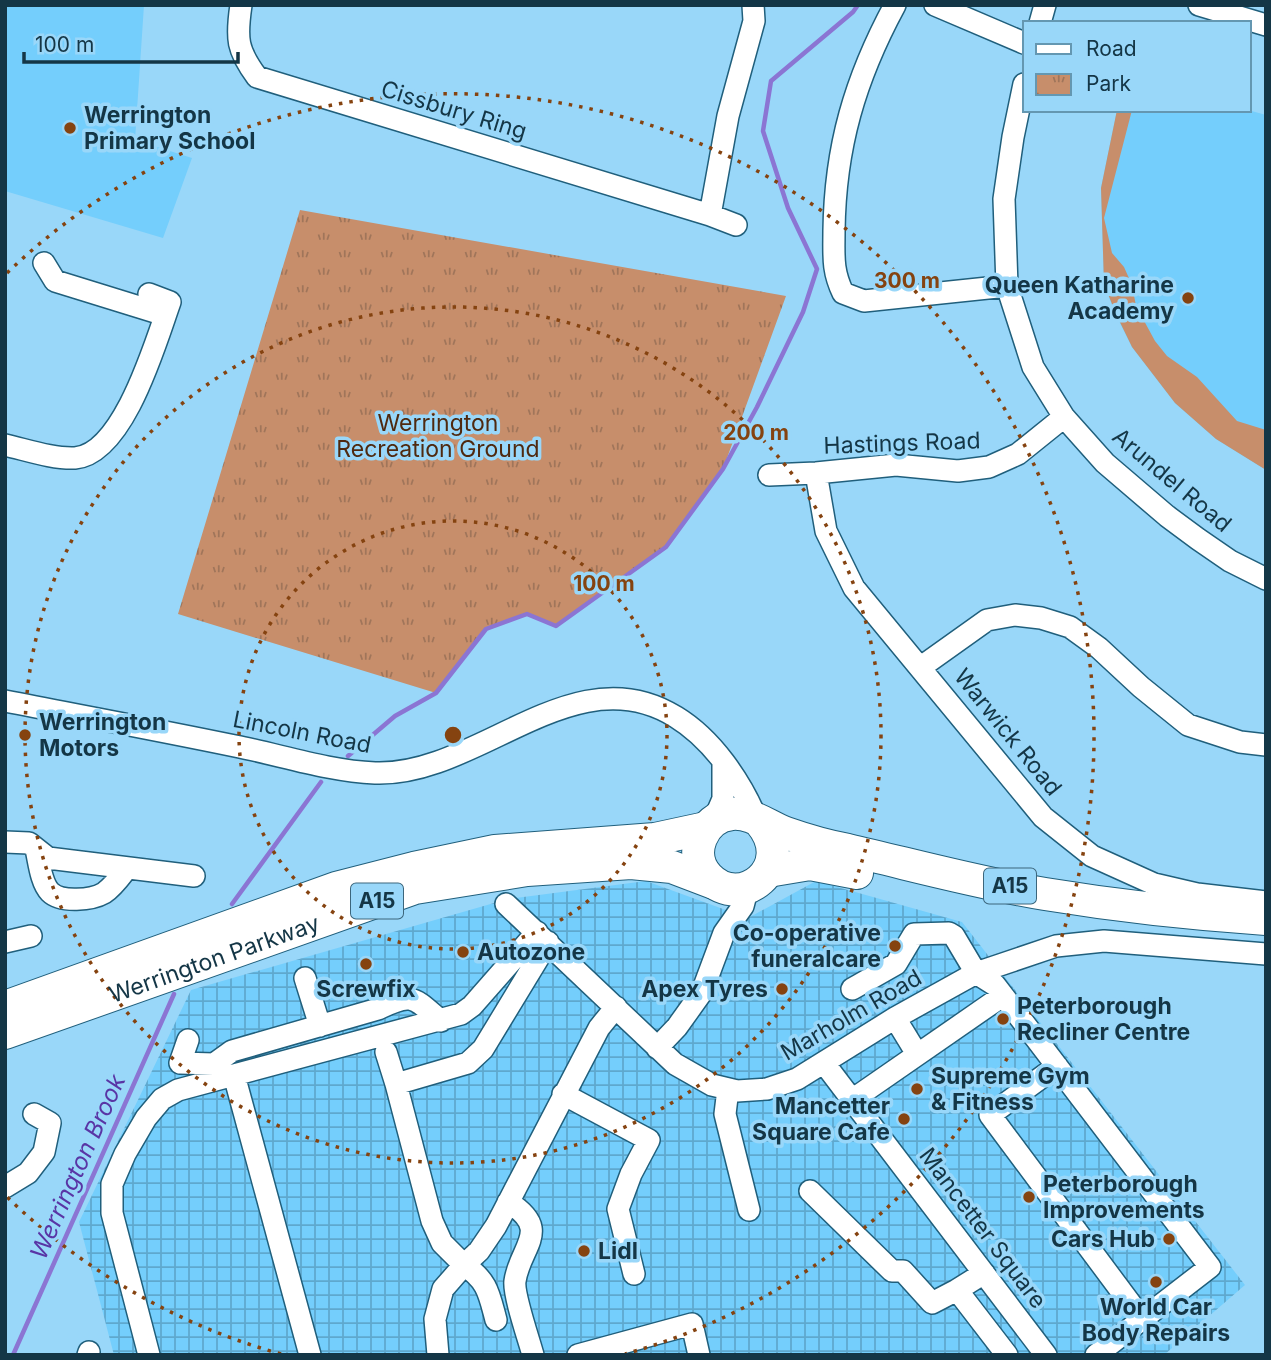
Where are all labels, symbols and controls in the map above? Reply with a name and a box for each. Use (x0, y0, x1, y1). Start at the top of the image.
scale bar (24, 21, 238, 65)
legend (1023, 21, 1250, 112)
text: 100 m (35, 32, 94, 57)
text: Road (1086, 36, 1137, 61)
text: Park (1086, 71, 1131, 96)
street label: Cissbury Ring (378, 75, 530, 145)
place label: Werrington Primary School (84, 101, 255, 155)
marker: Werrington Primary School (62, 120, 78, 136)
text: 300 m (874, 268, 940, 293)
place label: Queen Katharine Academy (985, 271, 1174, 325)
marker: Queen Katharine Academy (1180, 290, 1196, 306)
park label: Werrington Recreation Ground (336, 409, 540, 463)
text: 200 m (723, 420, 789, 445)
street label: Arundel Road (1107, 422, 1237, 538)
street label: Hastings Road (823, 426, 981, 460)
text: 100 m (573, 571, 635, 596)
street label: Warwick Road (948, 663, 1068, 801)
street label: Lincoln Road (231, 705, 373, 759)
place label: Werrington Motors (39, 708, 166, 762)
centre of rings (441, 723, 465, 747)
marker: Werrington Motors (17, 727, 33, 743)
road number: A15 (984, 868, 1036, 903)
road number: A15 (351, 884, 403, 918)
street label: Werrington Parkway (105, 909, 323, 1009)
place label: Co-operative funeralcare (733, 919, 881, 973)
place label: Autozone (477, 938, 585, 966)
marker: Co-operative funeralcare (887, 938, 903, 954)
marker: Autozone (455, 944, 471, 960)
marker: Screwfix (358, 956, 374, 972)
street label: Marholm Road (776, 963, 926, 1067)
place label: Screwfix (316, 975, 416, 1003)
place label: Apex Tyres (641, 975, 768, 1003)
marker: Apex Tyres (774, 981, 790, 997)
place label: Peterborough Recliner Centre (1017, 992, 1190, 1046)
marker: Peterborough Recliner Centre (995, 1011, 1011, 1027)
place label: Supreme Gym & Fitness (931, 1062, 1090, 1116)
water label: Werrington Brook (24, 1069, 132, 1264)
marker: Supreme Gym & Fitness (909, 1081, 925, 1097)
place label: Mancetter Square Cafe (752, 1092, 890, 1146)
marker: Mancetter Square Cafe (896, 1111, 912, 1127)
street label: Mancetter Square (914, 1142, 1052, 1314)
place label: Peterborough Improvements (1043, 1170, 1205, 1224)
marker: Peterborough Improvements (1021, 1189, 1037, 1205)
place label: Cars Hub (1051, 1225, 1155, 1253)
marker: Cars Hub (1161, 1231, 1177, 1247)
place label: Lidl (598, 1237, 638, 1265)
marker: Lidl (576, 1243, 592, 1259)
marker: World Car Body Repairs (1148, 1274, 1164, 1290)
place label: World Car Body Repairs (1082, 1293, 1230, 1347)

